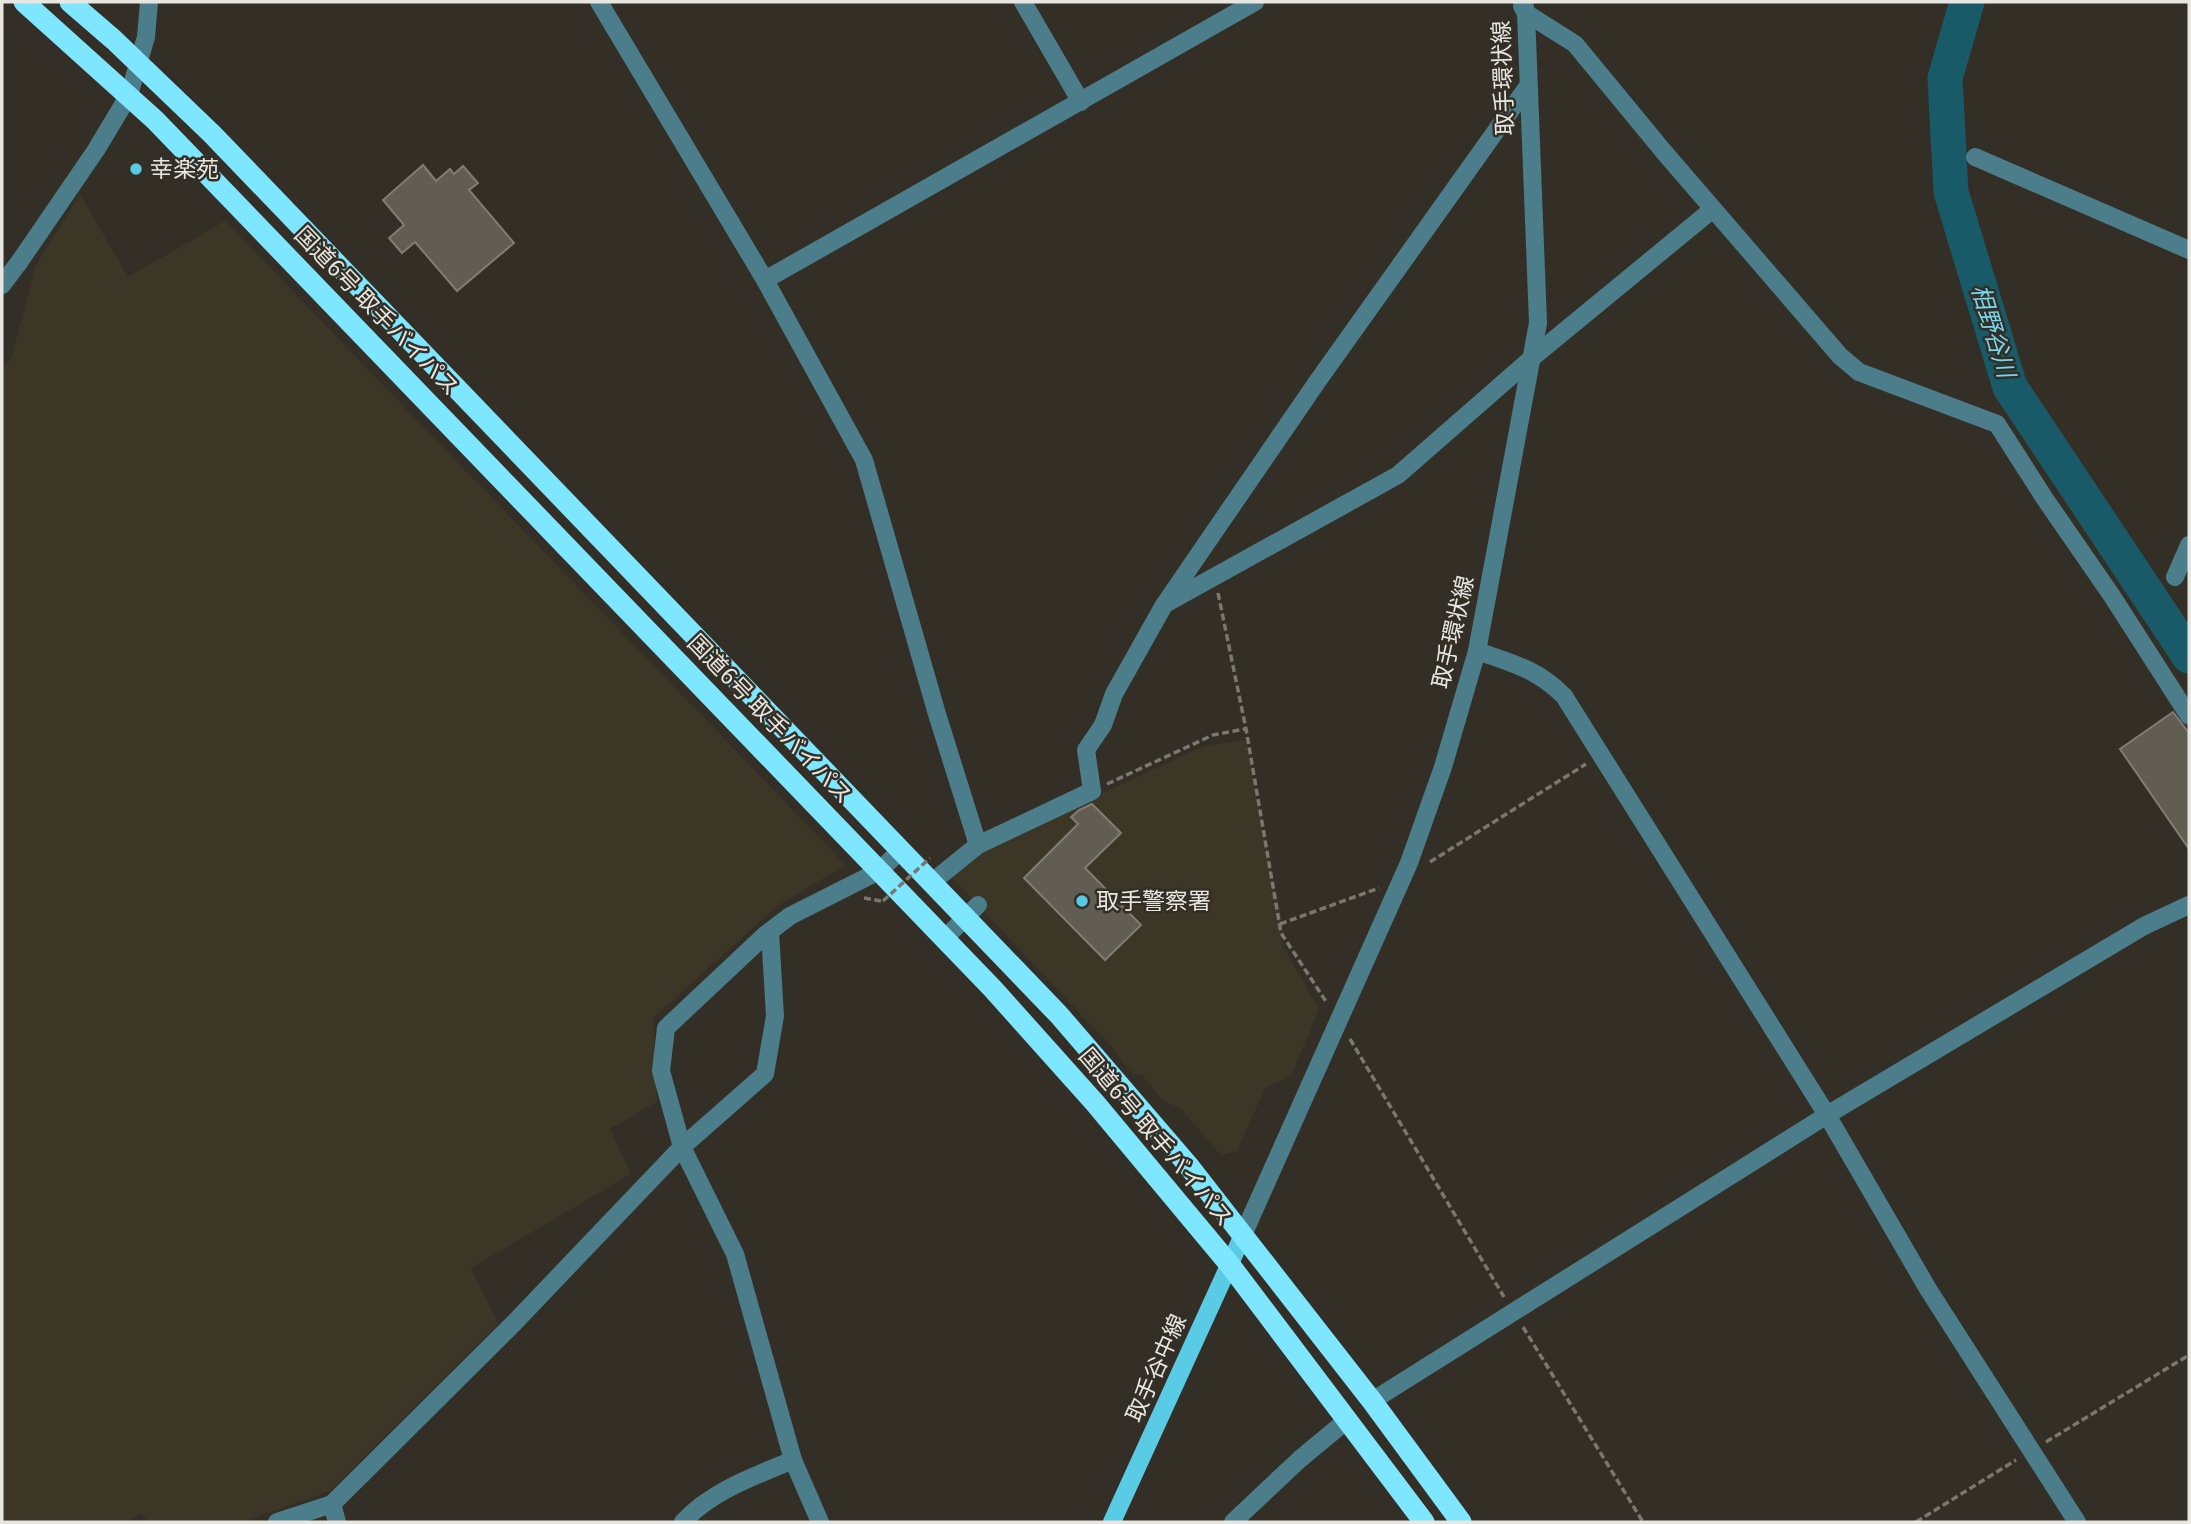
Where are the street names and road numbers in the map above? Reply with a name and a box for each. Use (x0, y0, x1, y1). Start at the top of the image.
street label: 取手環状線 (1482, 20, 1520, 136)
street label: 国道6号 取手バイパス (288, 217, 469, 402)
street label: 取手環状線 (1422, 572, 1481, 691)
street label: 国道6号 取手バイパス (681, 625, 862, 810)
street label: 国道6号 取手バイパス (1072, 1039, 1243, 1233)
street label: 取手谷中線 (1115, 1308, 1193, 1427)

